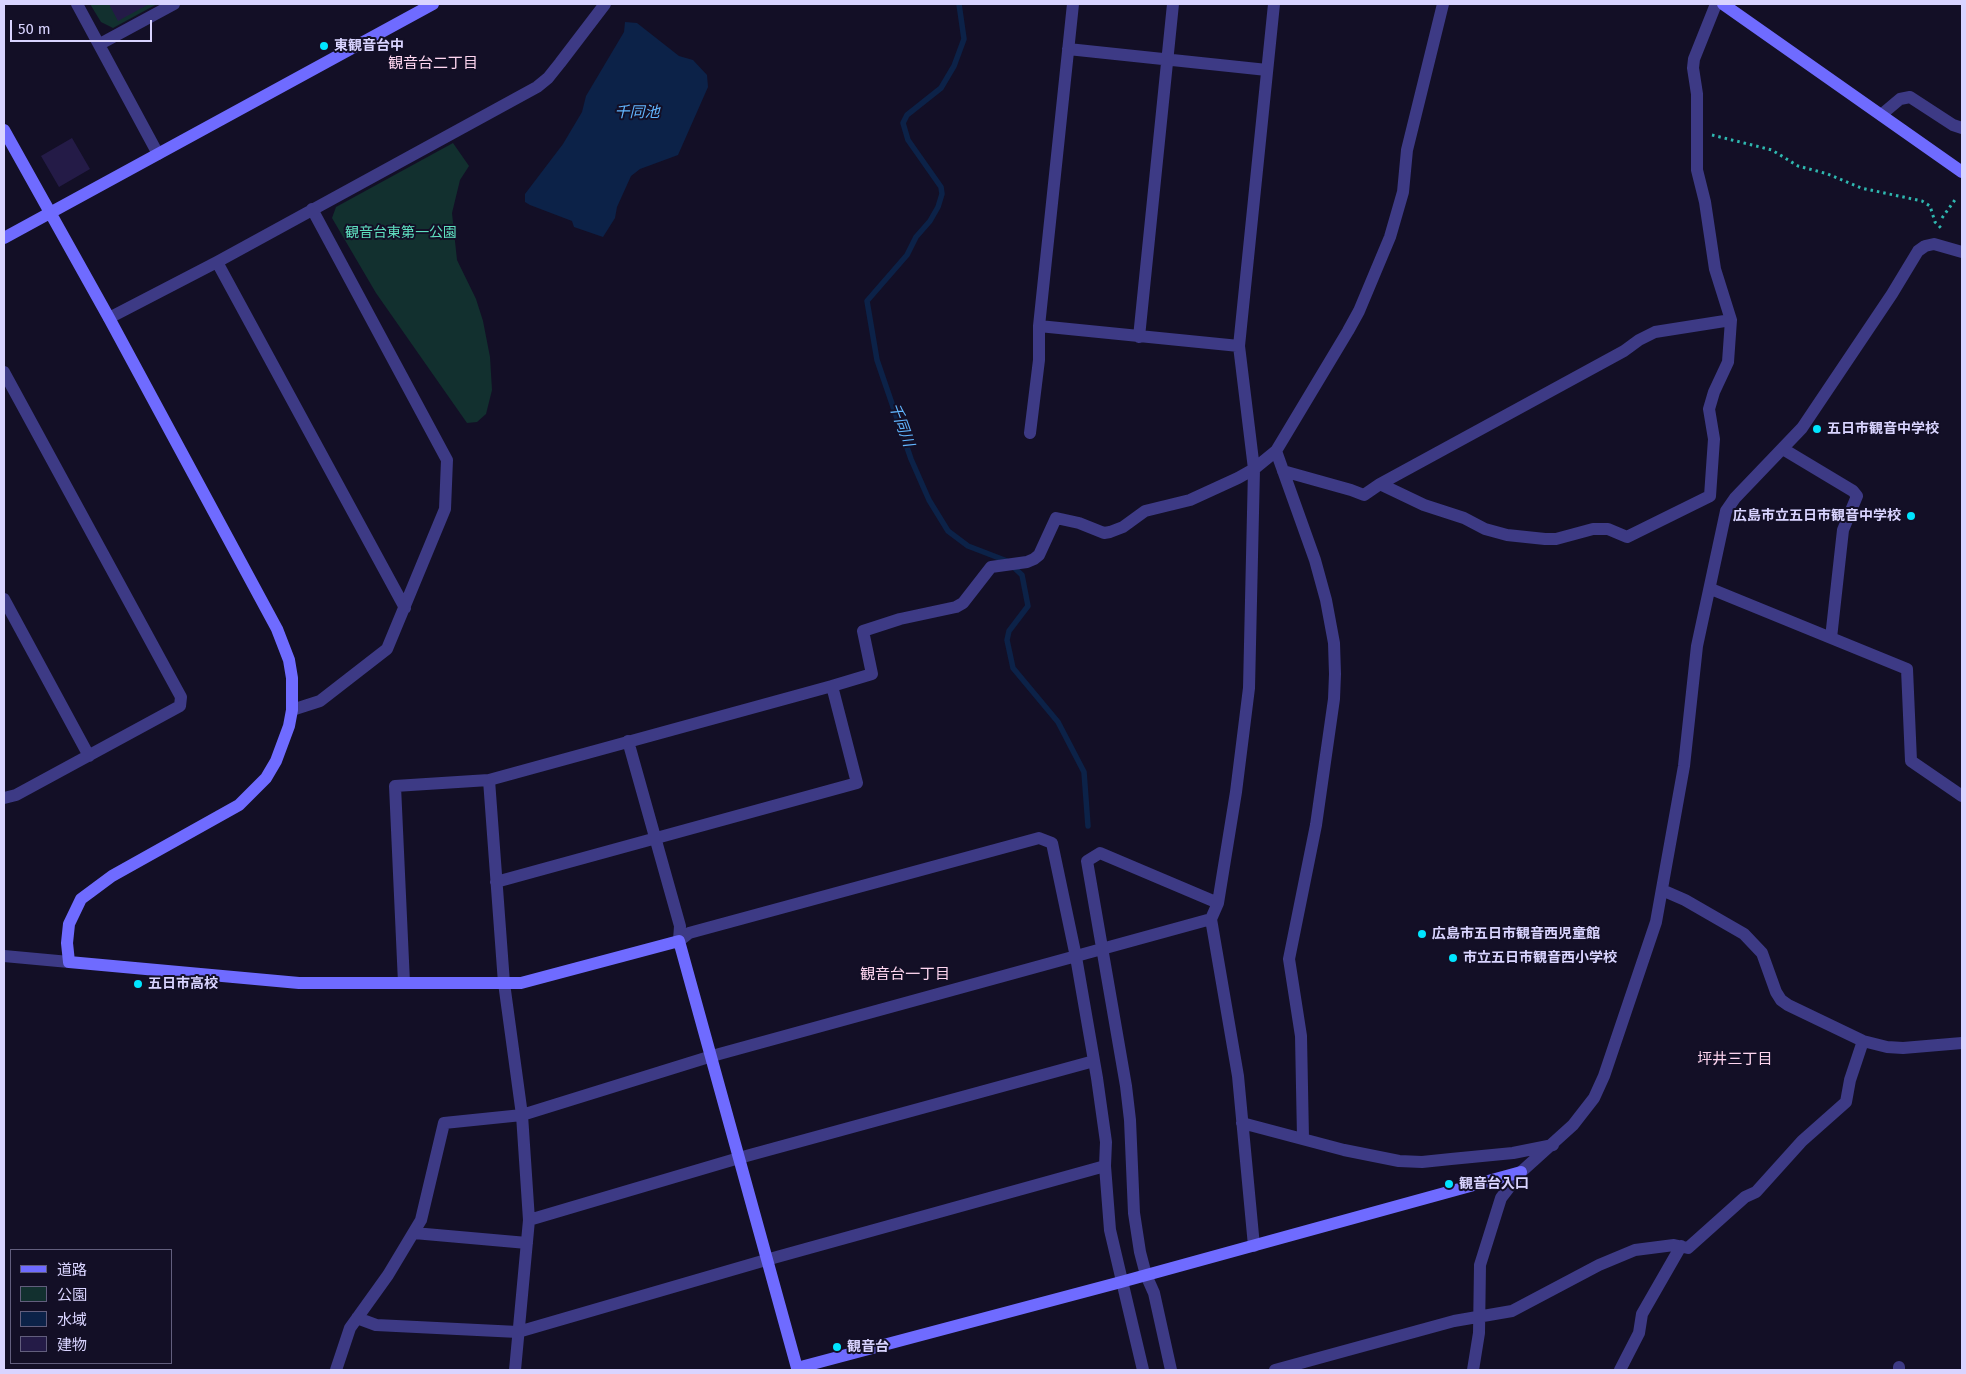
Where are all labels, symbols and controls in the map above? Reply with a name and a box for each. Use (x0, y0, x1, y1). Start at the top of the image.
scale bar (12, 10, 155, 42)
text: 50 m (18, 20, 51, 38)
place label: 東観音台中 (334, 38, 404, 54)
marker: 東観音台中 (318, 40, 330, 52)
district label: 観音台二丁目 (388, 55, 478, 73)
water label: 千同池 (615, 104, 659, 122)
park label: 観音台東第一公園 (345, 225, 457, 241)
water label: 千同川 (885, 401, 917, 449)
place label: 五日市観音中学校 (1827, 421, 1939, 437)
marker: 五日市観音中学校 (1811, 423, 1823, 435)
place label: 広島市立五日市観音中学校 (1733, 508, 1901, 524)
marker: 広島市立五日市観音中学校 (1905, 510, 1917, 522)
place label: 広島市五日市観音西児童館 (1432, 926, 1600, 942)
marker: 広島市五日市観音西児童館 (1416, 928, 1428, 940)
place label: 市立五日市観音西小学校 (1463, 950, 1617, 966)
marker: 市立五日市観音西小学校 (1447, 952, 1459, 964)
district label: 観音台一丁目 (860, 966, 950, 984)
place label: 五日市高校 (148, 976, 218, 992)
marker: 五日市高校 (132, 978, 144, 990)
district label: 坪井三丁目 (1698, 1051, 1772, 1069)
place label: 観音台入口 (1459, 1176, 1529, 1192)
marker: 観音台入口 (1443, 1178, 1455, 1190)
legend (10, 1249, 172, 1364)
text: 道路 (57, 1261, 87, 1279)
text: 公園 (57, 1286, 87, 1304)
text: 水域 (57, 1311, 87, 1329)
text: 建物 (57, 1336, 87, 1354)
place label: 観音台 (847, 1339, 889, 1355)
marker: 観音台 (831, 1341, 843, 1353)

